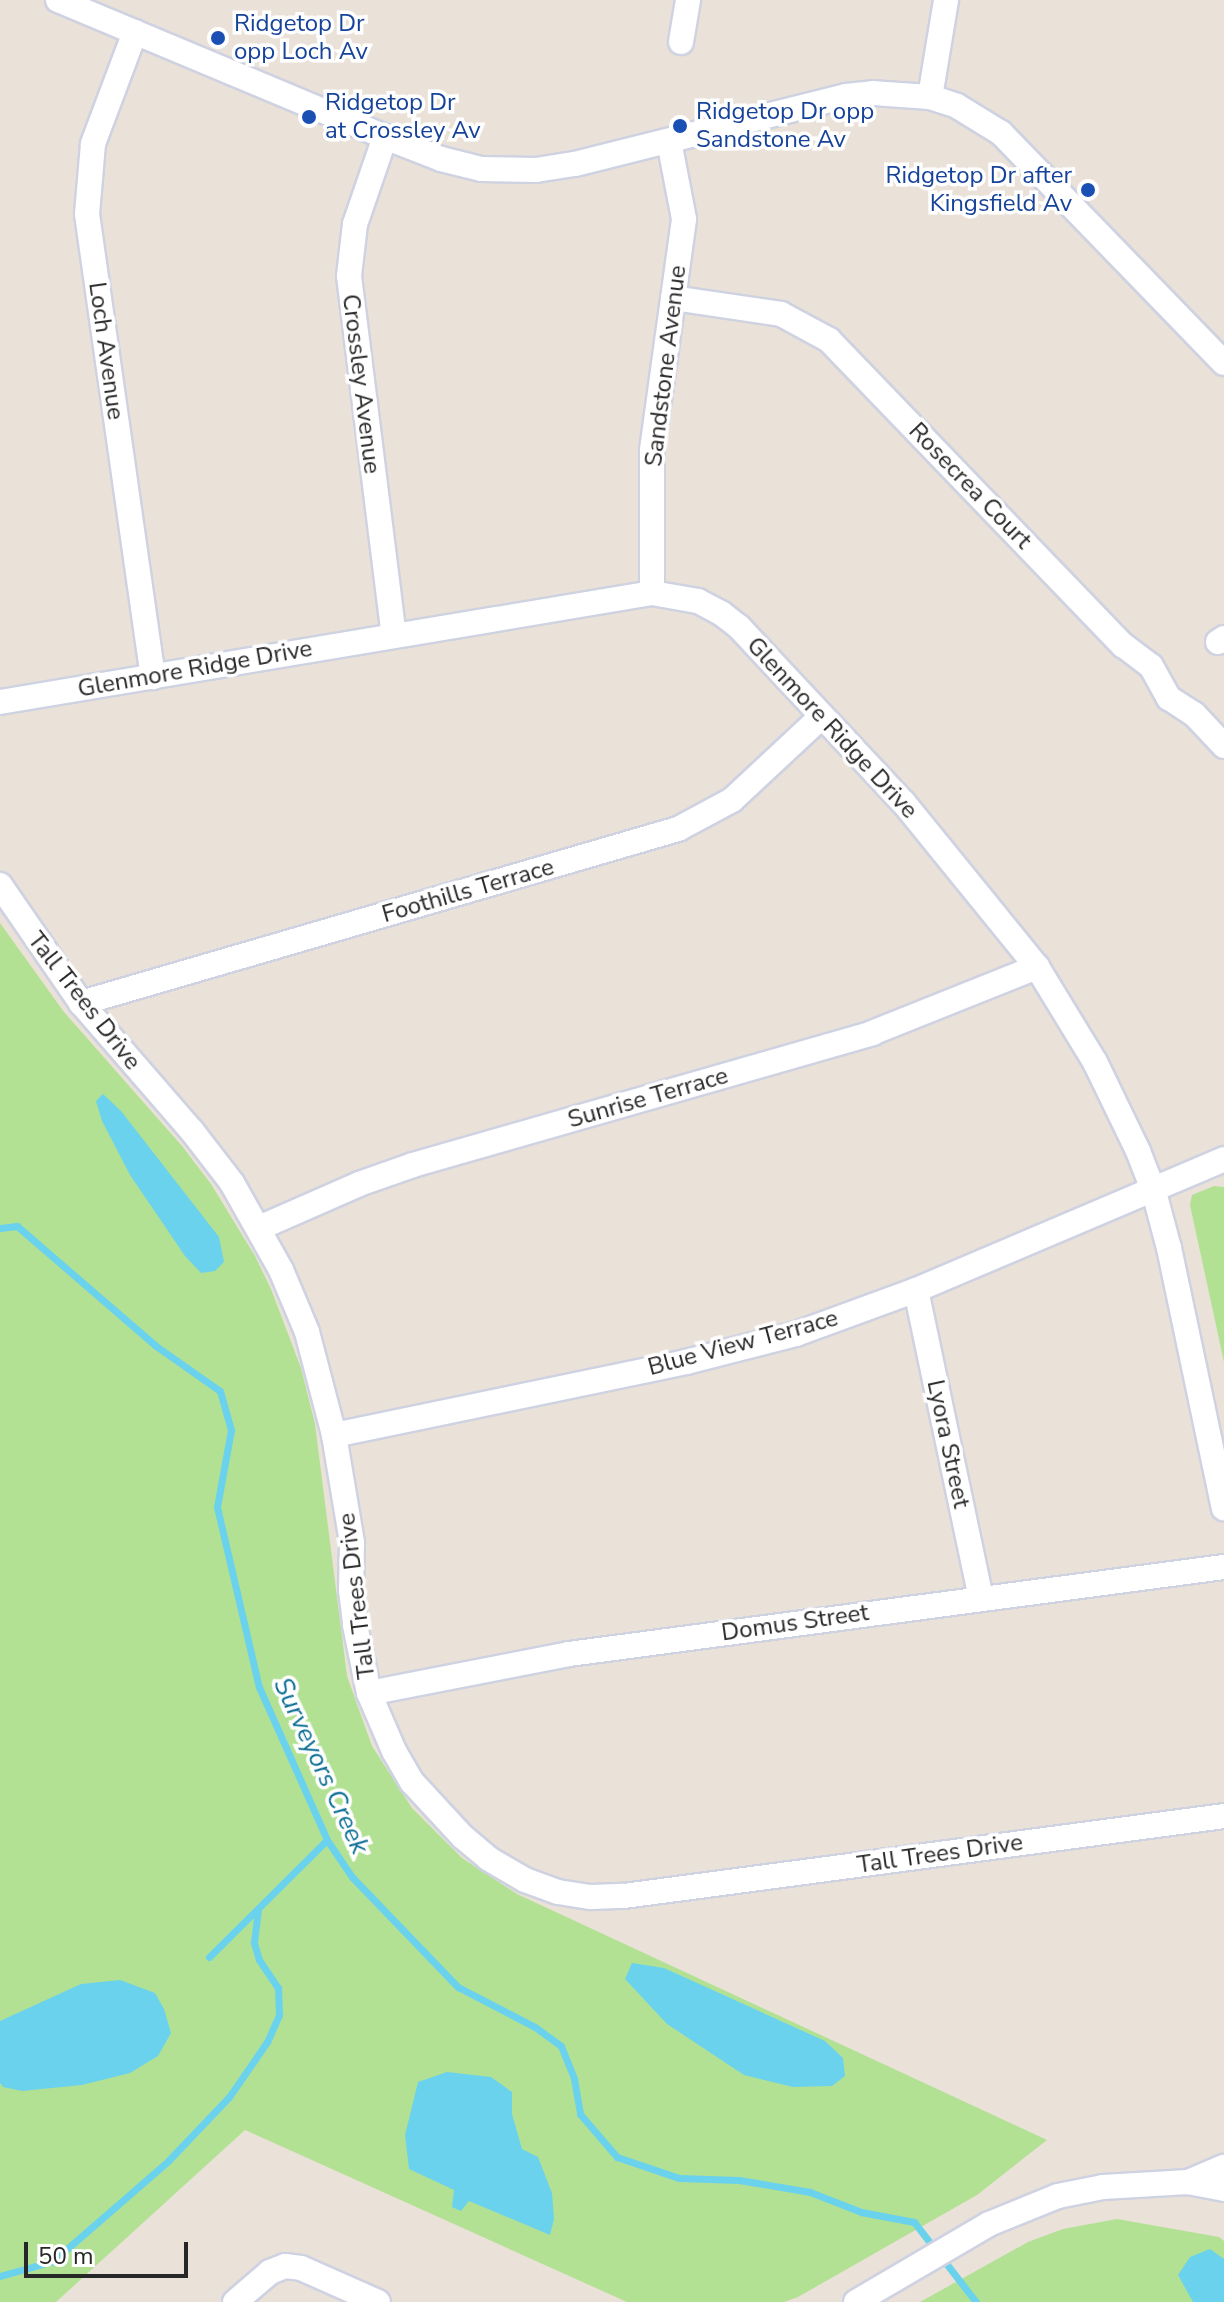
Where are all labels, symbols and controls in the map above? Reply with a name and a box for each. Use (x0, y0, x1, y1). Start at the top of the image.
place label: Ridgetop Dr opp Loch Av (234, 10, 368, 66)
marker: Ridgetop Dr opp Loch Av (209, 29, 227, 47)
place label: Ridgetop Dr at Crossley Av (325, 89, 481, 145)
place label: Ridgetop Dr opp Sandstone Av (696, 98, 874, 154)
marker: Ridgetop Dr at Crossley Av (300, 108, 318, 126)
marker: Ridgetop Dr opp Sandstone Av (671, 117, 689, 135)
place label: Ridgetop Dr after Kingsfield Av (885, 162, 1072, 218)
marker: Ridgetop Dr after Kingsfield Av (1079, 181, 1097, 199)
street label: Sandstone Avenue (639, 264, 693, 468)
street label: Loch Avenue (82, 280, 130, 422)
street label: Crossley Avenue (336, 293, 386, 475)
street label: Rosecrea Court (903, 417, 1037, 555)
street label: Glenmore Ridge Drive (740, 631, 924, 825)
street label: Glenmore Ridge Drive (76, 634, 314, 704)
street label: Foothills Terrace (379, 853, 557, 929)
street label: Tall Trees Drive (21, 926, 147, 1076)
street label: Sunrise Terrace (565, 1061, 731, 1135)
street label: Blue View Terrace (645, 1304, 841, 1382)
street label: Lyora Street (920, 1377, 976, 1511)
street label: Tall Trees Drive (333, 1511, 381, 1681)
street label: Domus Street (720, 1598, 870, 1648)
water label: Surveyors Creek (267, 1673, 375, 1859)
street label: Tall Trees Drive (855, 1828, 1025, 1880)
scale bar (28, 2226, 192, 2276)
text: 50 m (38, 2240, 94, 2272)

